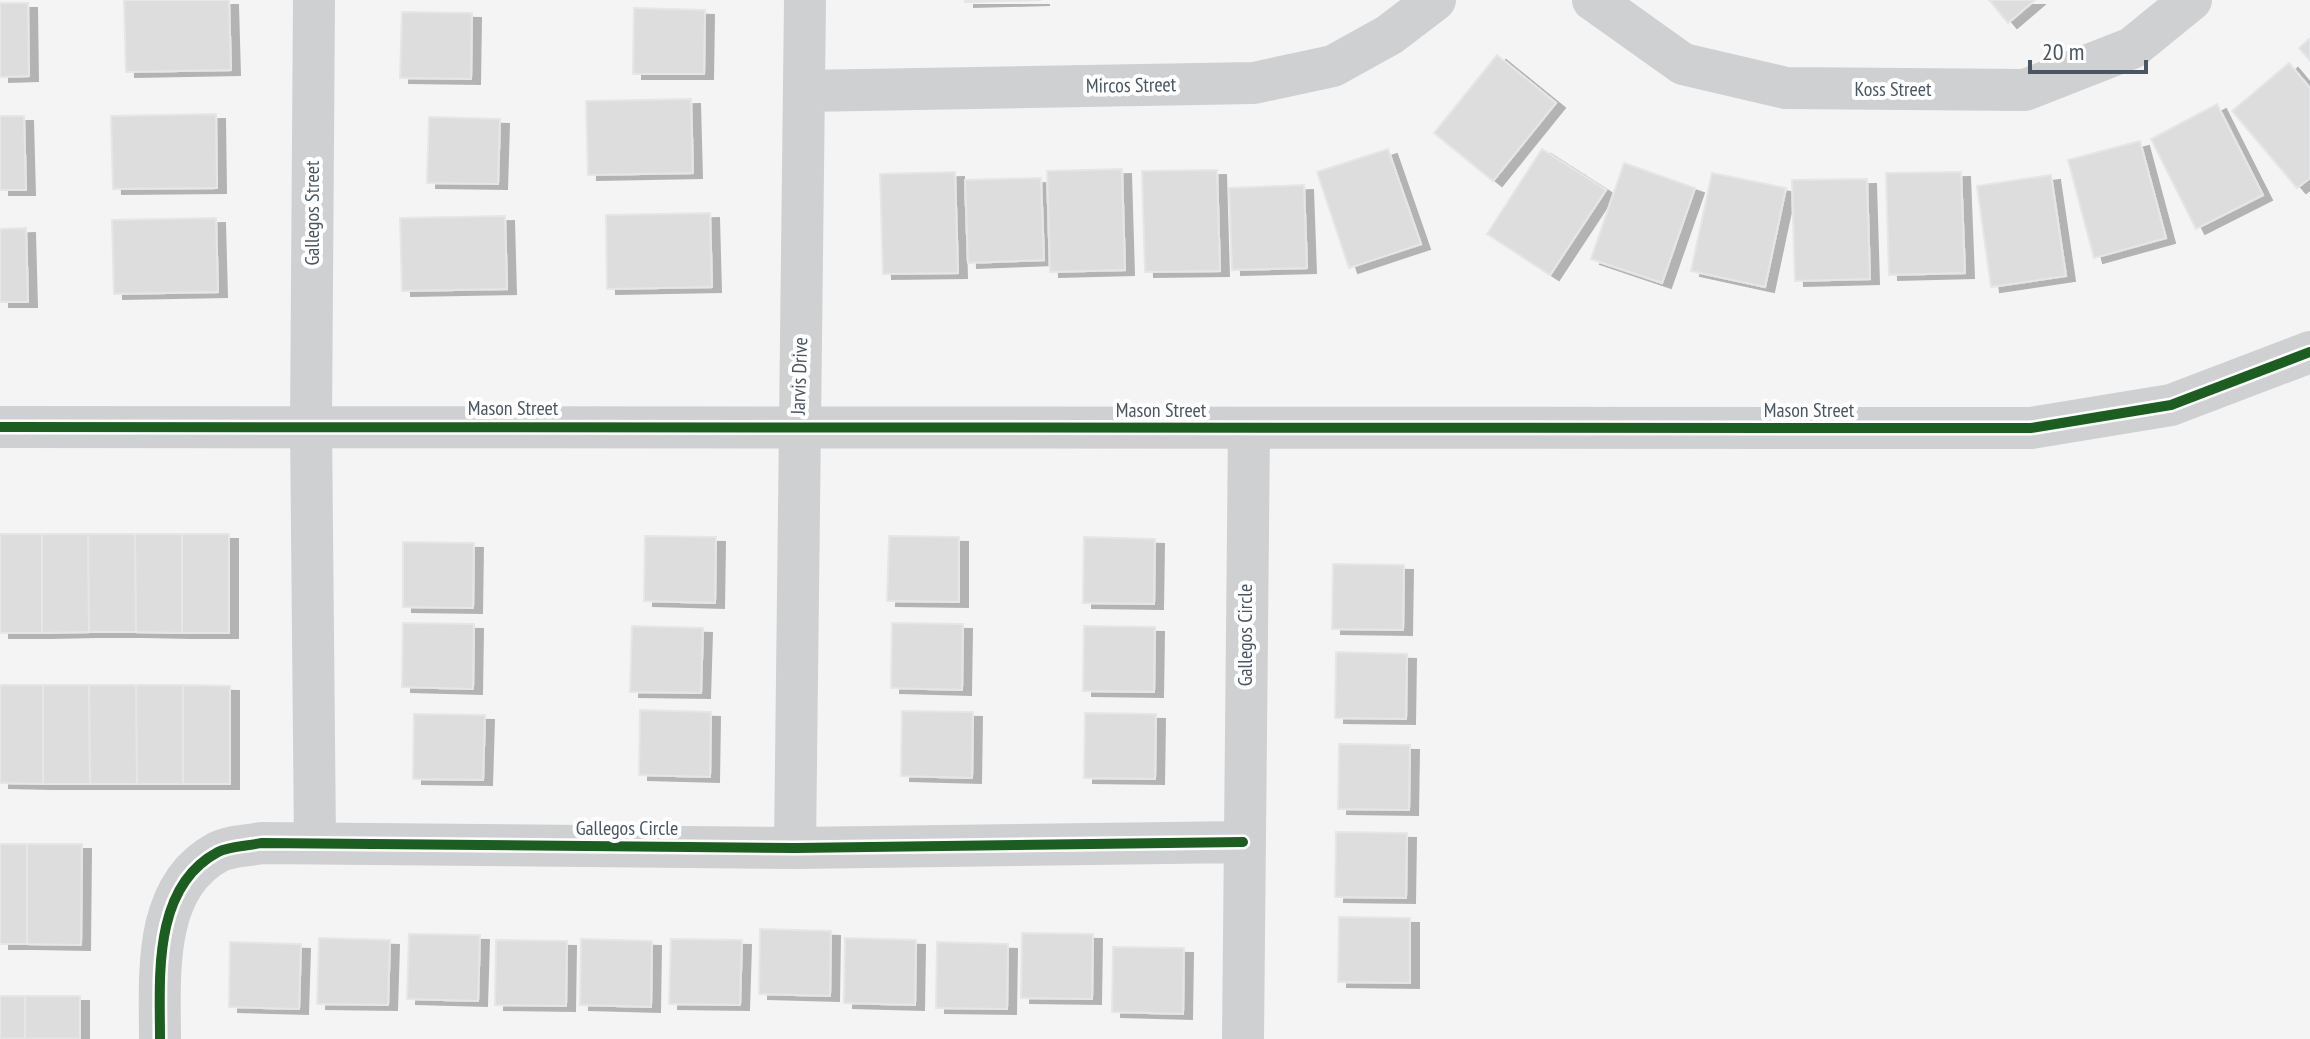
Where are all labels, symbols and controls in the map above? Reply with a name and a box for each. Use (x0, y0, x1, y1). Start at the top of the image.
scale bar (2030, 24, 2146, 74)
text: 20 m (2042, 36, 2084, 67)
street label: Mircos Street (1086, 71, 1177, 99)
street label: Koss Street (1855, 76, 1932, 102)
street label: Gallegos Street (299, 160, 325, 265)
street label: Jarvis Drive (785, 337, 813, 416)
street label: Mason Street (468, 395, 559, 421)
street label: Mason Street (1116, 397, 1207, 423)
street label: Mason Street (1764, 397, 1855, 423)
street label: Gallegos Circle (1232, 584, 1258, 686)
street label: Gallegos Circle (576, 815, 678, 841)

